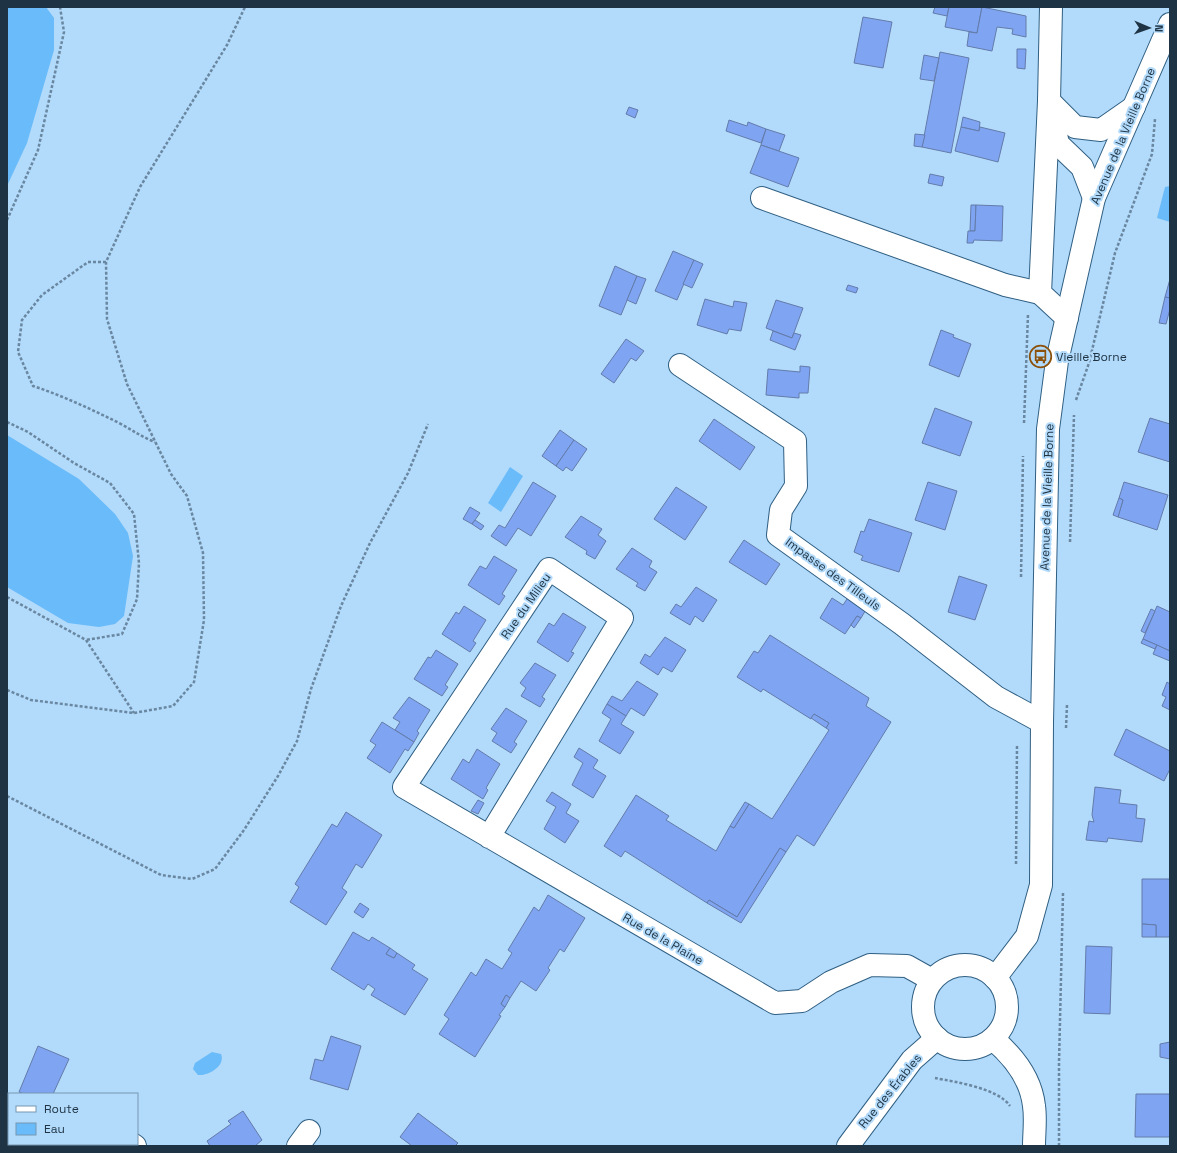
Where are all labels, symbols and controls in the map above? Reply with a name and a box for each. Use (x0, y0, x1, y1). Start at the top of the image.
north arrow (1129, 8, 1169, 48)
text: N (1152, 24, 1166, 32)
street label: Avenue de la Vieille Borne (1087, 65, 1159, 207)
bus stop icon: Vieille Borne (1028, 344, 1054, 370)
place label: Vieille Borne (1056, 349, 1127, 365)
street label: Avenue de la Vieille Borne (1036, 423, 1058, 571)
street label: Impasse des Tilleuls (782, 534, 884, 614)
street label: Rue du Milieu (497, 570, 555, 642)
street label: Rue de la Plaine (620, 909, 706, 969)
street label: Rue des Érables (855, 1050, 925, 1132)
legend (8, 1093, 138, 1145)
text: Route (44, 1101, 79, 1117)
text: Eau (44, 1121, 65, 1137)

